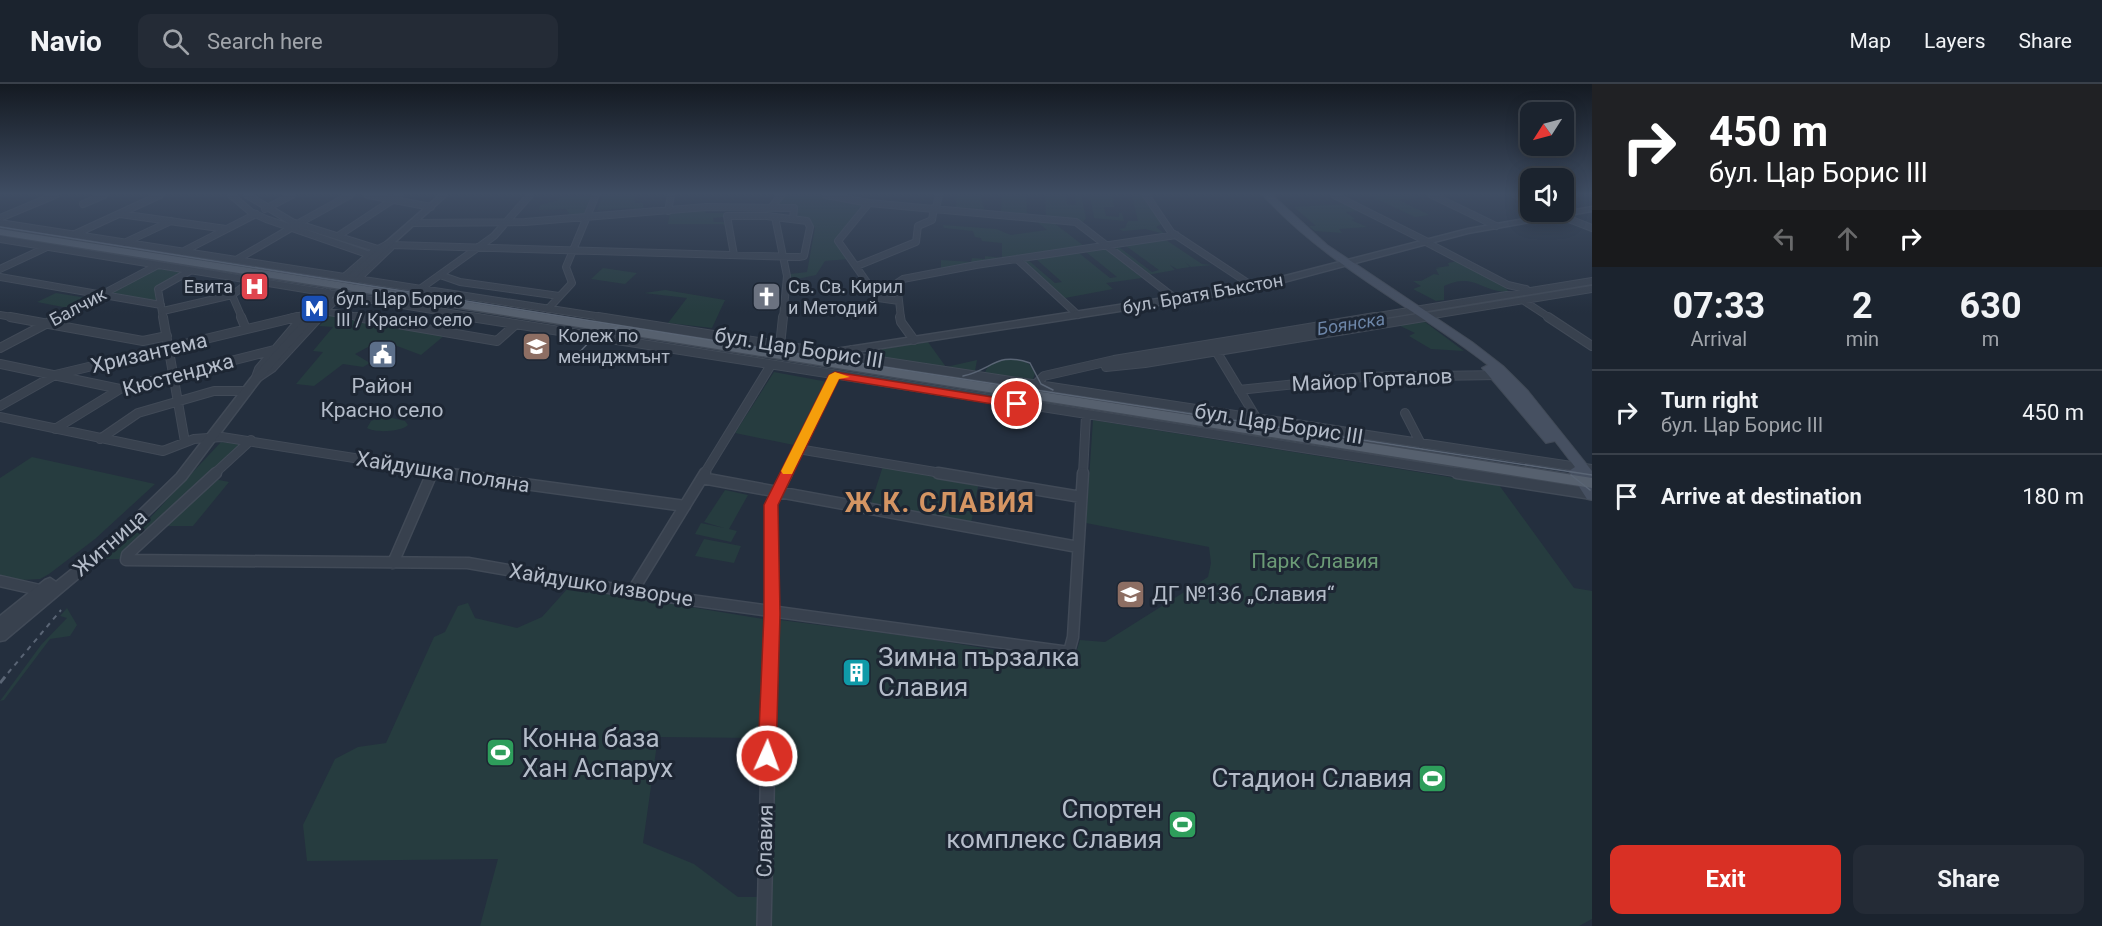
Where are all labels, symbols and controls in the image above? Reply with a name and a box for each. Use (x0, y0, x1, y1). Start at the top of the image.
search box (138, 14, 558, 68)
text: Navio (30, 25, 102, 58)
icon: search (159, 25, 192, 58)
text: Search here (207, 29, 323, 54)
text: Map (1849, 29, 1891, 53)
text: Layers (1924, 29, 1985, 53)
text: Share (2018, 29, 2072, 53)
north arrow (1520, 102, 1574, 156)
map controls (1520, 102, 1574, 222)
text: 450 m (1709, 107, 1828, 156)
icon: right (1610, 108, 1688, 186)
text: бул. Цар Борис III (1709, 157, 1928, 189)
button: sound (1520, 168, 1574, 222)
icon: left (1768, 222, 1801, 255)
icon: ahead (1831, 222, 1864, 255)
icon: right (1894, 222, 1927, 255)
street label: бул. Братя Бъкстон (1121, 269, 1285, 318)
hospital icon: Евита (238, 271, 270, 303)
place label: Евита (184, 276, 233, 297)
place label: Св. Св. Кирил и Методий (788, 276, 903, 318)
church icon: Св. Св. Кирил и Методий (751, 281, 783, 313)
street label: Балчик (46, 283, 110, 330)
text: 07:33 (1672, 285, 1765, 327)
text: 2 (1852, 285, 1873, 327)
text: 630 (1960, 285, 2022, 327)
place label: бул. Цар Борис III / Красно село (336, 288, 472, 330)
metro station icon: бул. Цар Борис III / Красно село (299, 293, 331, 325)
water label: Боянска (1315, 308, 1387, 339)
street label: бул. Цар Борис III (713, 323, 885, 373)
place label: Колеж по мениджмънт (558, 325, 670, 367)
text: Arrival (1690, 327, 1747, 351)
text: min (1846, 327, 1879, 351)
text: m (1982, 327, 1999, 351)
street label: Хризантема (88, 328, 210, 378)
school or university icon: Колеж по мениджмънт (521, 330, 553, 362)
public building icon: Район Красно село (366, 339, 398, 371)
street label: Кюстенджа (120, 349, 236, 401)
street label: Майор Горталов (1291, 364, 1453, 396)
place label: Район Красно село (320, 374, 444, 422)
pin (991, 378, 1042, 429)
icon: arrive (1000, 387, 1033, 420)
text: Turn right (1661, 388, 1758, 413)
icon: right (1610, 396, 1643, 429)
street label: бул. Цар Борис III (1193, 399, 1365, 449)
text: 450 m (2022, 400, 2084, 425)
text: бул. Цар Борис III (1661, 413, 1823, 437)
street label: Хайдушка поляна (354, 446, 532, 498)
icon: arrive (1610, 480, 1643, 513)
text: Arrive at destination (1661, 484, 1862, 509)
text: 180 m (2022, 484, 2084, 509)
district label: Ж.К. СЛАВИЯ (845, 487, 1035, 519)
street label: Житница (68, 505, 152, 581)
park label: Парк Славия (1251, 549, 1379, 573)
street label: Хайдушко изворче (507, 559, 695, 611)
school or university icon: ДГ №136 „Славия“ (1115, 578, 1147, 610)
place label: ДГ №136 „Славия“ (1152, 582, 1335, 606)
place label: Зимна пързалка Славия (878, 642, 1080, 702)
building icon: Зимна пързалка Славия (841, 656, 873, 688)
place label: Конна база Хан Аспарух (522, 723, 673, 783)
position arrow (735, 724, 799, 788)
sports icon: Конна база Хан Аспарух (485, 737, 517, 769)
sports icon: Стадион Славия (1417, 762, 1449, 794)
place label: Стадион Славия (1211, 763, 1412, 793)
place label: Спортен комплекс Славия (946, 794, 1162, 854)
street label: Славия (752, 804, 778, 878)
sports icon: Спортен комплекс Славия (1167, 808, 1199, 840)
button: Exit (1610, 845, 1841, 914)
button: Share (1853, 845, 2084, 914)

